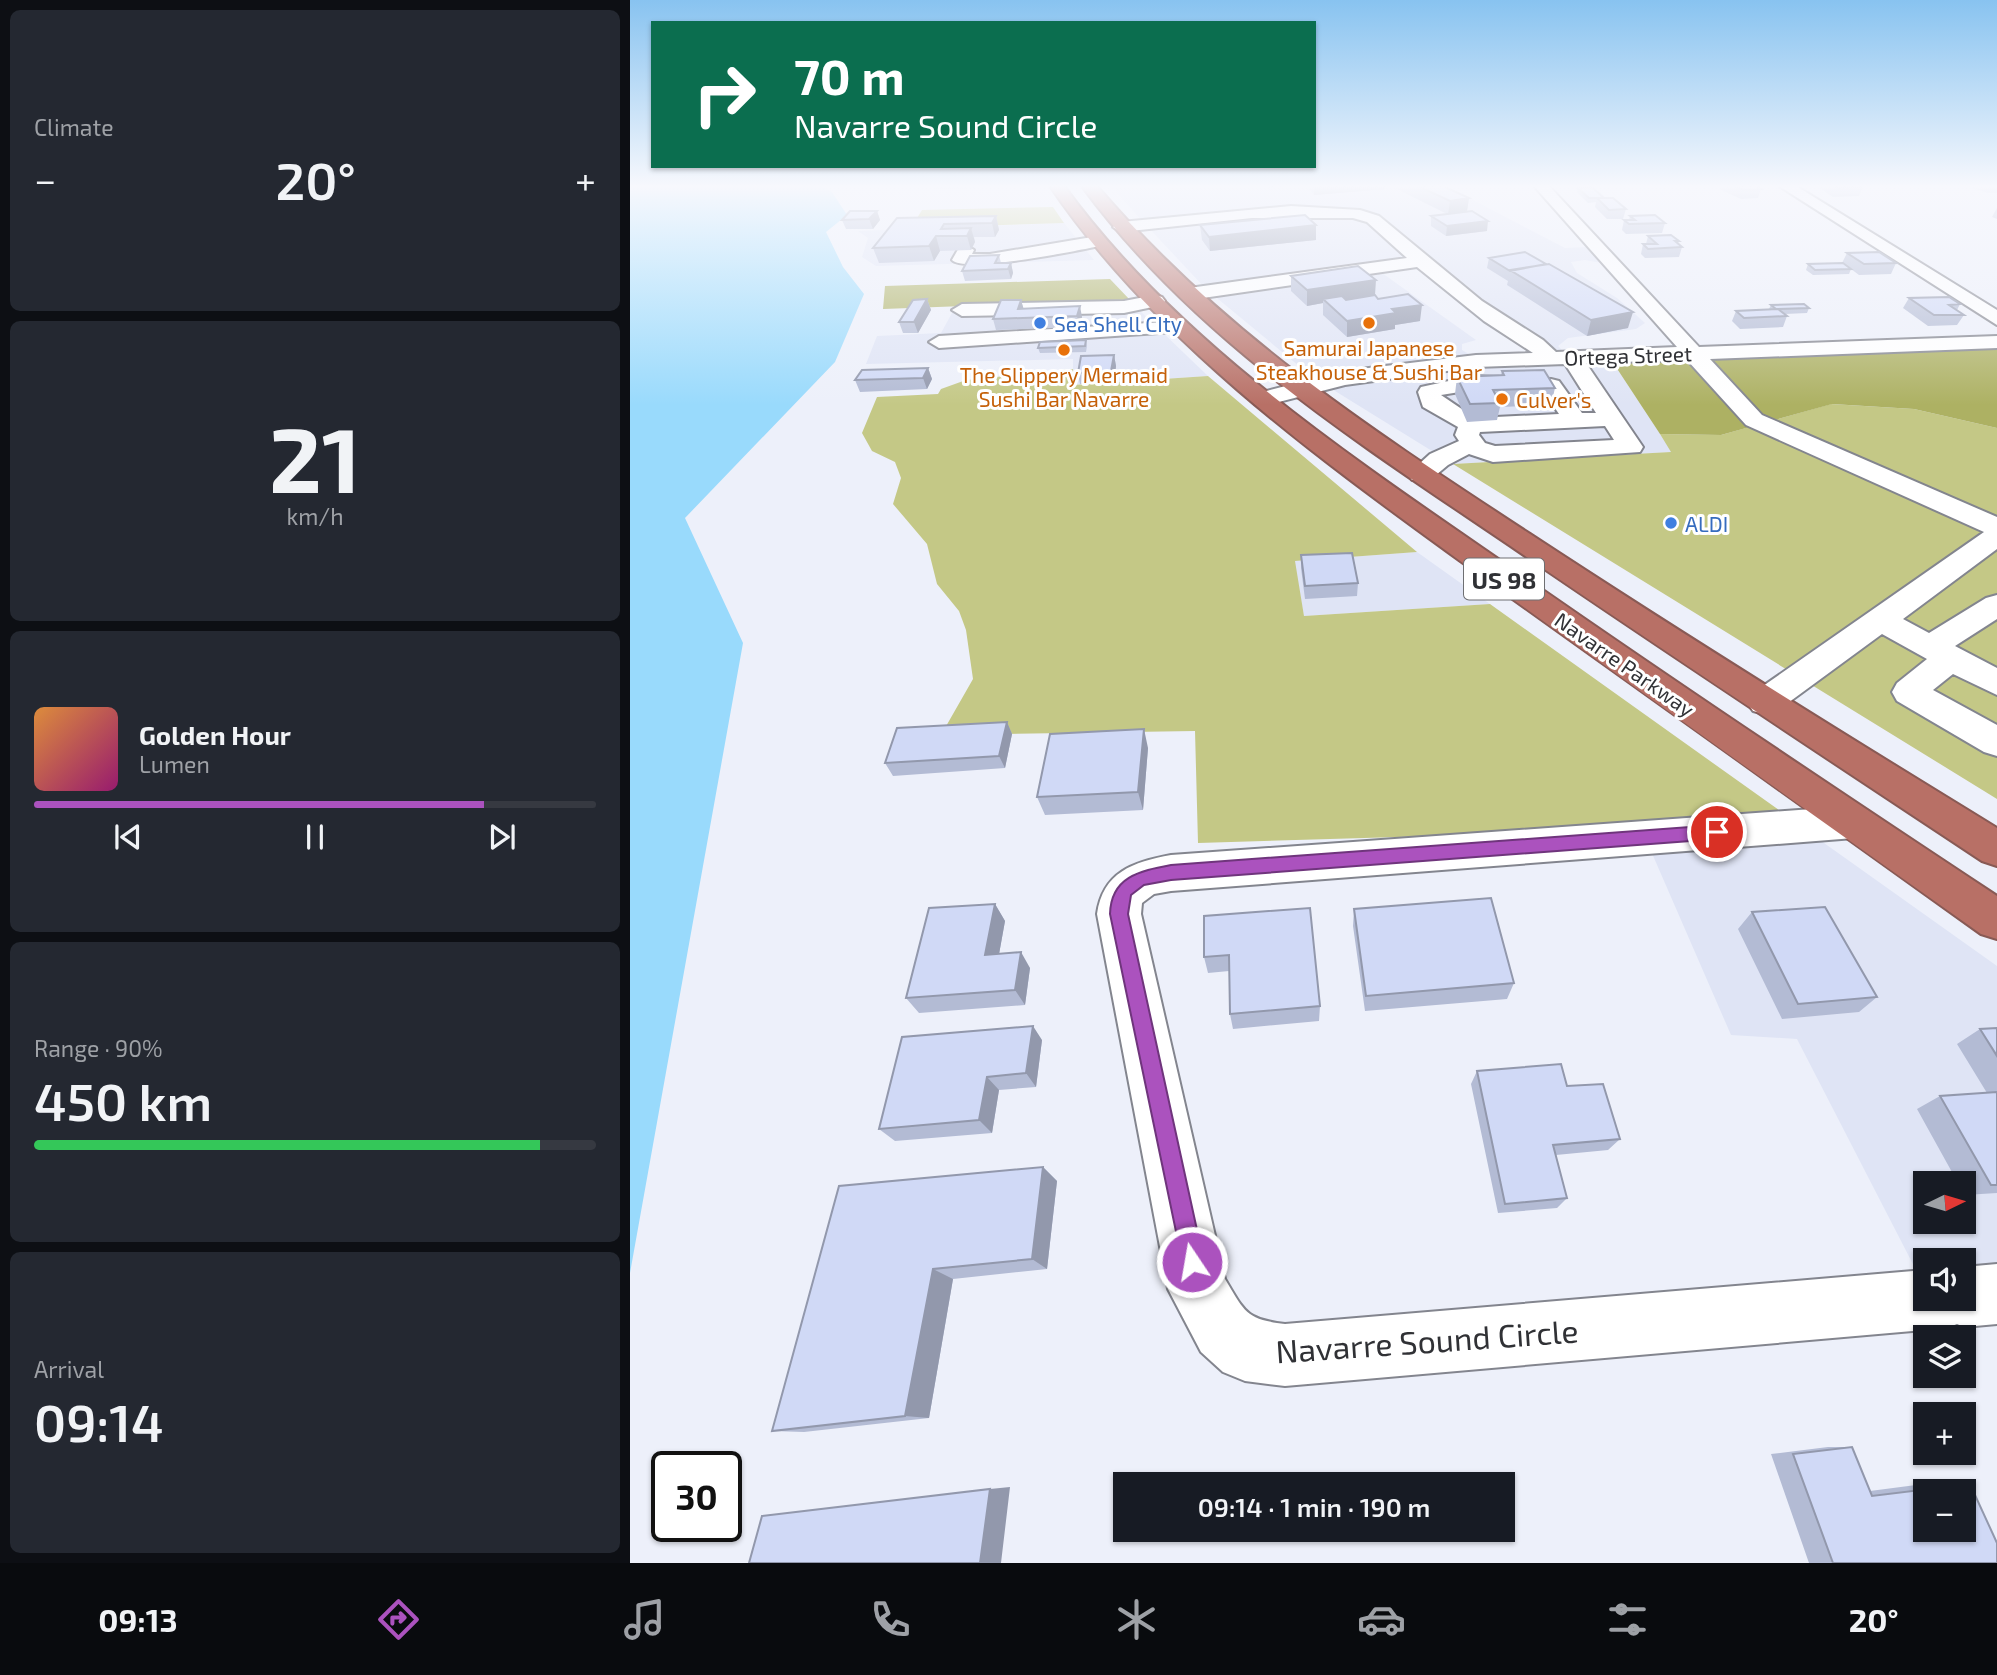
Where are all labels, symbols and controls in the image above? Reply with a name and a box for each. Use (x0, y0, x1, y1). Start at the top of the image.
text: 70 m (794, 46, 905, 105)
icon: right (679, 49, 770, 140)
text: Navarre Sound Circle (794, 106, 1097, 144)
text: Climate (34, 113, 114, 141)
text: 20° (275, 148, 356, 210)
text: − (34, 156, 56, 202)
text: + (575, 156, 596, 202)
place label: Sea Shell CIty (1054, 311, 1182, 336)
marker: Sea Shell CIty (1032, 315, 1048, 331)
marker: Samurai Japanese Steakhouse & Sushi Bar (1361, 315, 1377, 331)
place label: Samurai Japanese Steakhouse & Sushi Bar (1256, 335, 1483, 384)
street label: Ortega Street (1564, 340, 1692, 370)
marker: The Slippery Mermaid Sushi Bar Navarre (1056, 342, 1072, 358)
place label: The Slippery Mermaid Sushi Bar Navarre (960, 362, 1168, 411)
place label: Culver's (1516, 387, 1591, 412)
marker: Culver's (1494, 391, 1510, 407)
text: 21 (269, 402, 361, 511)
text: km/h (286, 502, 344, 530)
place label: ALDI (1685, 511, 1728, 536)
marker: ALDI (1663, 515, 1679, 531)
road number: US 98 (1464, 558, 1544, 600)
street label: Navarre Parkway (1551, 607, 1699, 721)
text: Golden Hour (139, 719, 291, 750)
text: Lumen (139, 750, 210, 778)
pin (1687, 802, 1747, 862)
icon: arrive (1698, 813, 1736, 851)
icon: previous (109, 818, 147, 856)
icon: pause (296, 818, 334, 856)
icon: next (483, 818, 521, 856)
text: Range · 90% (34, 1034, 163, 1062)
text: 450 km (34, 1069, 212, 1131)
north arrow (1913, 1171, 1976, 1234)
map controls (1913, 1171, 1976, 1542)
position arrow (1155, 1225, 1229, 1299)
button: sound (1913, 1248, 1976, 1311)
street label: Navarre Sound Circle (1274, 1310, 1580, 1370)
button: layers (1913, 1325, 1976, 1388)
text: Arrival (34, 1355, 104, 1383)
text: 09:14 (34, 1390, 164, 1452)
button: + (1913, 1402, 1976, 1465)
speed limit sign: 30 (651, 1451, 742, 1542)
button: − (1913, 1479, 1976, 1542)
text: 09:14 · 1 min · 190 m (1198, 1491, 1430, 1522)
icon: directions (374, 1595, 423, 1644)
icon: music (620, 1595, 669, 1644)
icon: phone (866, 1595, 915, 1644)
icon: climate (1112, 1595, 1161, 1644)
icon: car (1357, 1595, 1406, 1644)
icon: filters (1603, 1595, 1652, 1644)
text: 09:13 (98, 1600, 178, 1638)
text: 20° (1849, 1600, 1899, 1638)

